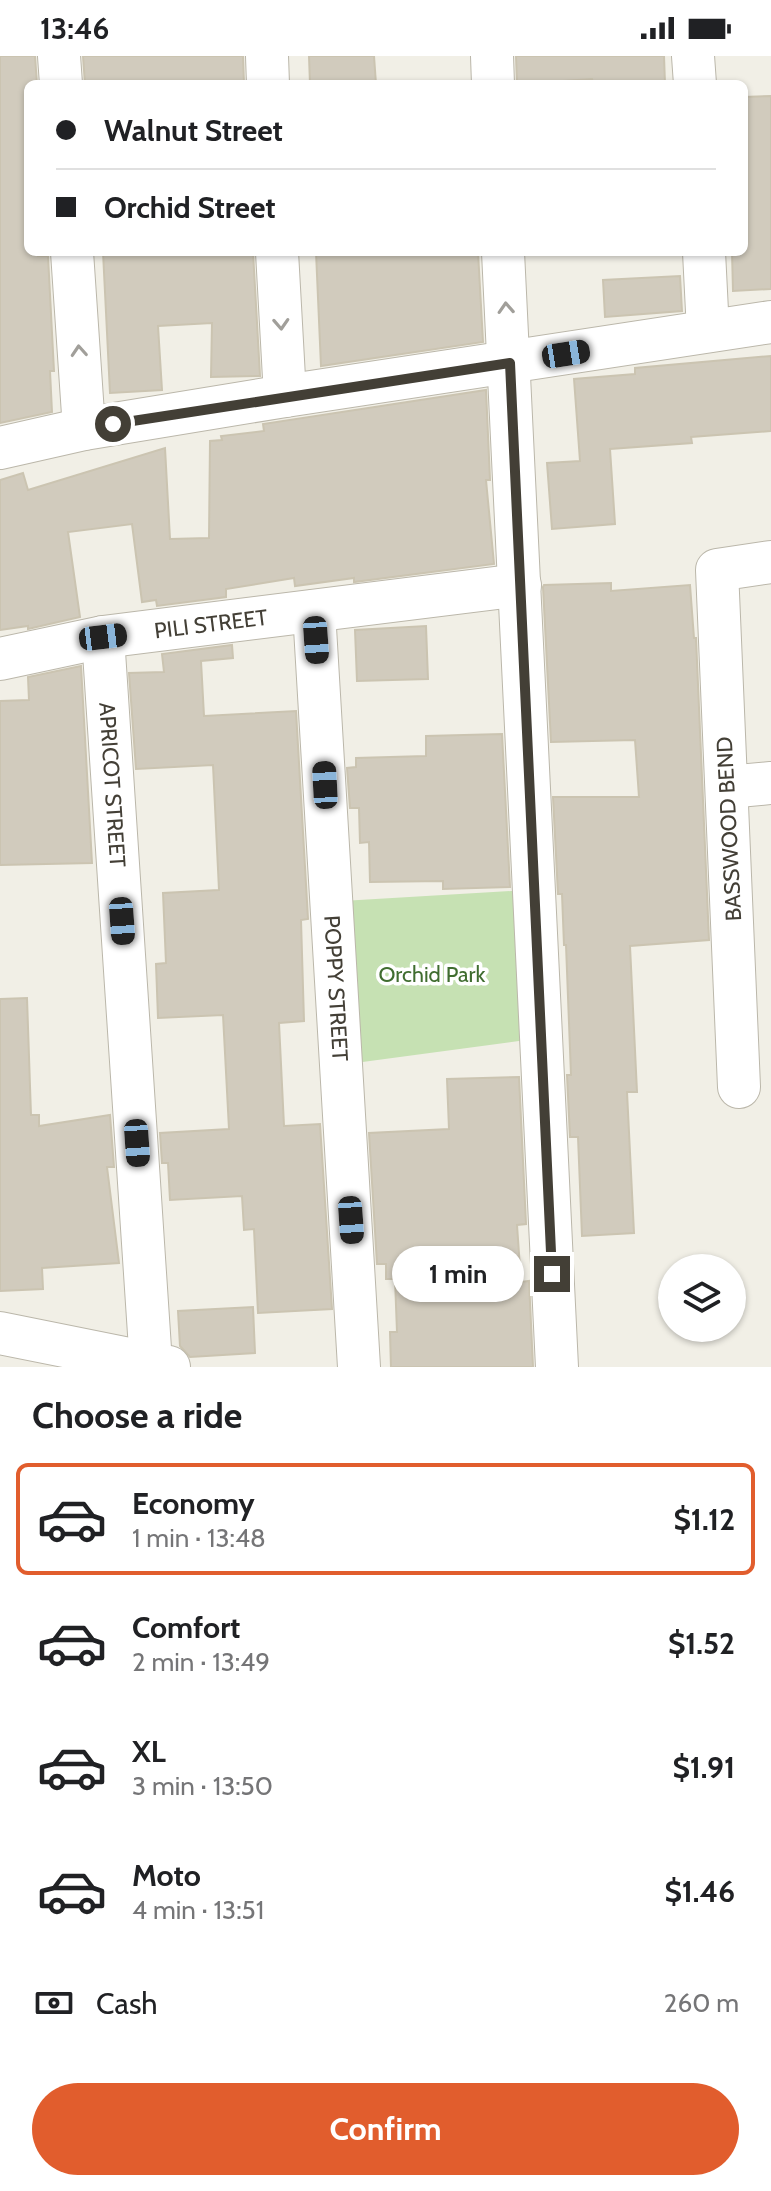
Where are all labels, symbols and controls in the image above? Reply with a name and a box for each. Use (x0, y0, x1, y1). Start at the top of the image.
text: 13:46 (40, 10, 109, 47)
text: Walnut Street (104, 112, 283, 149)
text: Orchid Street (104, 189, 276, 226)
one-way arrow (498, 301, 515, 314)
one-way arrow (272, 318, 289, 331)
car (540, 338, 592, 370)
one-way arrow (71, 344, 88, 357)
route start (95, 406, 131, 442)
street label: PILI STREET (153, 603, 269, 644)
car (302, 615, 330, 665)
car (78, 622, 128, 652)
street label: APRICOT STREET (94, 701, 132, 868)
street label: BASSWOOD BEND (711, 736, 747, 922)
car (312, 760, 338, 810)
car (108, 896, 136, 946)
street label: POPPY STREET (319, 915, 354, 1062)
park label: Orchid Park (379, 961, 486, 988)
car (123, 1118, 151, 1168)
car (337, 1195, 365, 1245)
callout: 1 min (392, 1246, 524, 1302)
map controls (658, 1254, 746, 1342)
button: layers (658, 1254, 746, 1342)
route end (534, 1256, 570, 1292)
text: 1 min (429, 1258, 487, 1290)
text: Choose a ride (32, 1393, 242, 1437)
icon: car (36, 1483, 108, 1555)
text: Economy (132, 1485, 255, 1522)
text: $1.12 (673, 1501, 735, 1538)
text: 1 min · 13:48 (132, 1522, 266, 1554)
icon: car (36, 1607, 108, 1679)
text: Comfort (132, 1609, 240, 1646)
text: $1.52 (668, 1625, 735, 1662)
text: 2 min · 13:49 (132, 1646, 270, 1678)
icon: car (36, 1731, 108, 1803)
text: XL (132, 1733, 166, 1770)
text: $1.91 (672, 1749, 735, 1786)
text: 3 min · 13:50 (132, 1770, 273, 1802)
icon: car (36, 1855, 108, 1927)
text: Moto (132, 1857, 201, 1894)
text: $1.46 (664, 1873, 735, 1910)
text: 4 min · 13:51 (132, 1894, 264, 1926)
icon: cash (32, 1981, 76, 2025)
text: Cash (96, 1985, 158, 2022)
text: 260 m (664, 1987, 739, 2019)
button: Confirm (32, 2083, 739, 2175)

